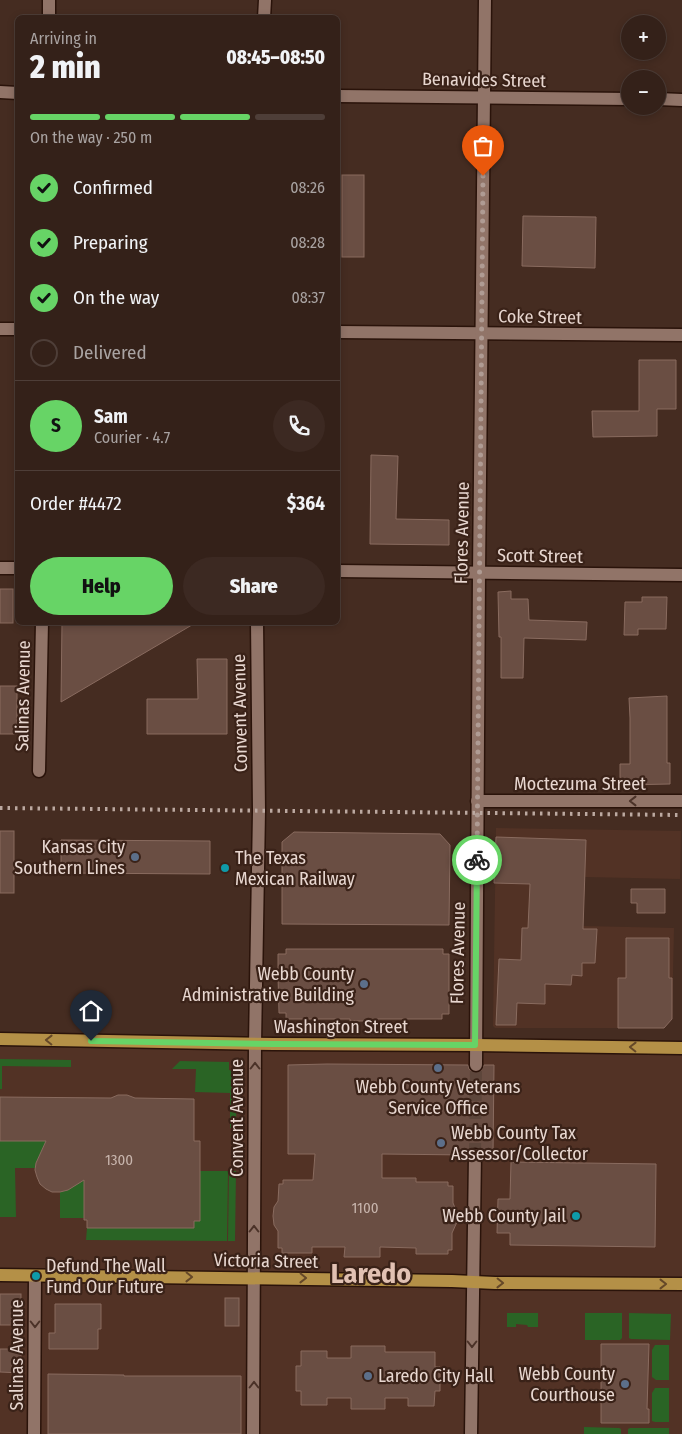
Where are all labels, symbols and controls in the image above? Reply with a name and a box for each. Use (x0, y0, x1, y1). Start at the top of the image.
map controls (621, 15, 666, 115)
button: + (621, 15, 666, 60)
text: Arriving in (30, 29, 97, 48)
text: 08:45–08:50 (226, 46, 325, 69)
text: 2 min (30, 48, 101, 86)
street label: Benavides Street (422, 68, 546, 92)
button: − (621, 70, 666, 115)
pin (462, 125, 504, 176)
text: On the way · 250 m (30, 128, 152, 147)
icon: bag (469, 132, 497, 160)
icon: check (30, 174, 58, 202)
text: Confirmed (73, 176, 153, 199)
text: 08:26 (290, 178, 325, 197)
icon: check (30, 229, 58, 257)
text: Preparing (73, 231, 148, 254)
text: 08:28 (290, 233, 325, 252)
icon: check (30, 284, 58, 312)
text: On the way (73, 286, 159, 309)
text: 08:37 (292, 288, 325, 307)
street label: Coke Street (498, 305, 582, 329)
text: Delivered (73, 341, 147, 364)
button: phone (273, 400, 325, 452)
text: Sam (94, 405, 128, 428)
text: S (51, 414, 61, 437)
text: Courier · 4.7 (94, 428, 170, 447)
street label: Flores Avenue (450, 481, 474, 584)
text: Order #4472 (30, 492, 122, 515)
text: $364 (287, 492, 325, 515)
street label: Scott Street (497, 544, 583, 568)
button: Help (30, 557, 173, 615)
button: Share (183, 557, 325, 615)
street label: Salinas Avenue (11, 640, 35, 752)
street label: Convent Avenue (228, 654, 252, 772)
street label: Moctezuma Street (514, 773, 646, 795)
one-way arrow (629, 796, 637, 806)
courier (452, 835, 502, 885)
place label: Kansas City Southern Lines (14, 836, 125, 879)
icon: bike (463, 846, 491, 874)
place label: The Texas Mexican Railway (235, 847, 355, 890)
marker: Kansas City Southern Lines (129, 851, 141, 863)
marker: The Texas Mexican Railway (219, 862, 231, 874)
street label: Flores Avenue (446, 901, 470, 1004)
place label: Webb County Administrative Building (182, 963, 355, 1006)
marker: Webb County Administrative Building (358, 978, 370, 990)
pin (70, 990, 112, 1041)
icon: home (77, 997, 105, 1025)
street label: Washington Street (274, 1016, 408, 1038)
one-way arrow (45, 1035, 52, 1045)
one-way arrow (629, 1042, 637, 1052)
street label: Convent Avenue (226, 1059, 248, 1177)
one-way arrow (250, 1062, 260, 1070)
marker: Webb County Veterans Service Office (432, 1062, 444, 1074)
place label: Webb County Veterans Service Office (356, 1076, 521, 1119)
place label: Webb County Tax Assessor/Collector (451, 1122, 589, 1165)
marker: Webb County Tax Assessor/Collector (435, 1137, 447, 1149)
house number: 1300 (105, 1151, 133, 1169)
house number: 1100 (351, 1199, 379, 1217)
place label: Webb County Jail (442, 1205, 566, 1227)
marker: Webb County Jail (570, 1210, 582, 1222)
one-way arrow (249, 1225, 260, 1233)
street label: Victoria Street (214, 1249, 319, 1273)
place label: Defund The Wall Fund Our Future (46, 1255, 166, 1298)
district label: Laredo (331, 1257, 411, 1290)
marker: Defund The Wall Fund Our Future (30, 1270, 42, 1282)
one-way arrow (185, 1272, 193, 1282)
one-way arrow (299, 1273, 307, 1284)
one-way arrow (497, 1278, 505, 1288)
one-way arrow (660, 1279, 667, 1289)
street label: Salinas Avenue (6, 1299, 28, 1411)
one-way arrow (30, 1321, 40, 1329)
one-way arrow (467, 1340, 477, 1348)
place label: Webb County Courthouse (518, 1363, 615, 1406)
place label: Laredo City Hall (378, 1365, 494, 1387)
marker: Laredo City Hall (362, 1370, 374, 1382)
marker: Webb County Courthouse (619, 1378, 631, 1390)
one-way arrow (248, 1381, 259, 1389)

